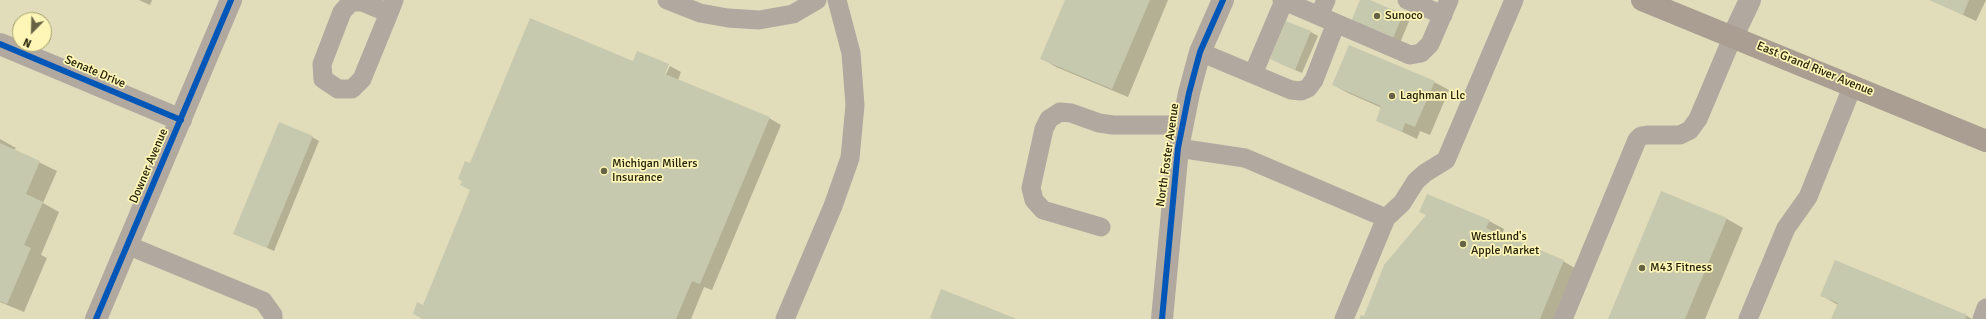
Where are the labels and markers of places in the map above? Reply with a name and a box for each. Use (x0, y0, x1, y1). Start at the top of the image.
place label: Sunoco (1385, 9, 1423, 23)
marker: Sunoco (1372, 11, 1382, 21)
place label: Laghman Llc (1400, 89, 1465, 103)
marker: Laghman Llc (1387, 91, 1397, 101)
place label: Michigan Millers Insurance (612, 157, 697, 185)
marker: Michigan Millers Insurance (599, 166, 609, 176)
place label: Westlund's Apple Market (1471, 230, 1539, 258)
marker: Westlund's Apple Market (1458, 239, 1468, 249)
place label: M43 Fitness (1650, 261, 1712, 275)
marker: M43 Fitness (1637, 263, 1647, 273)

